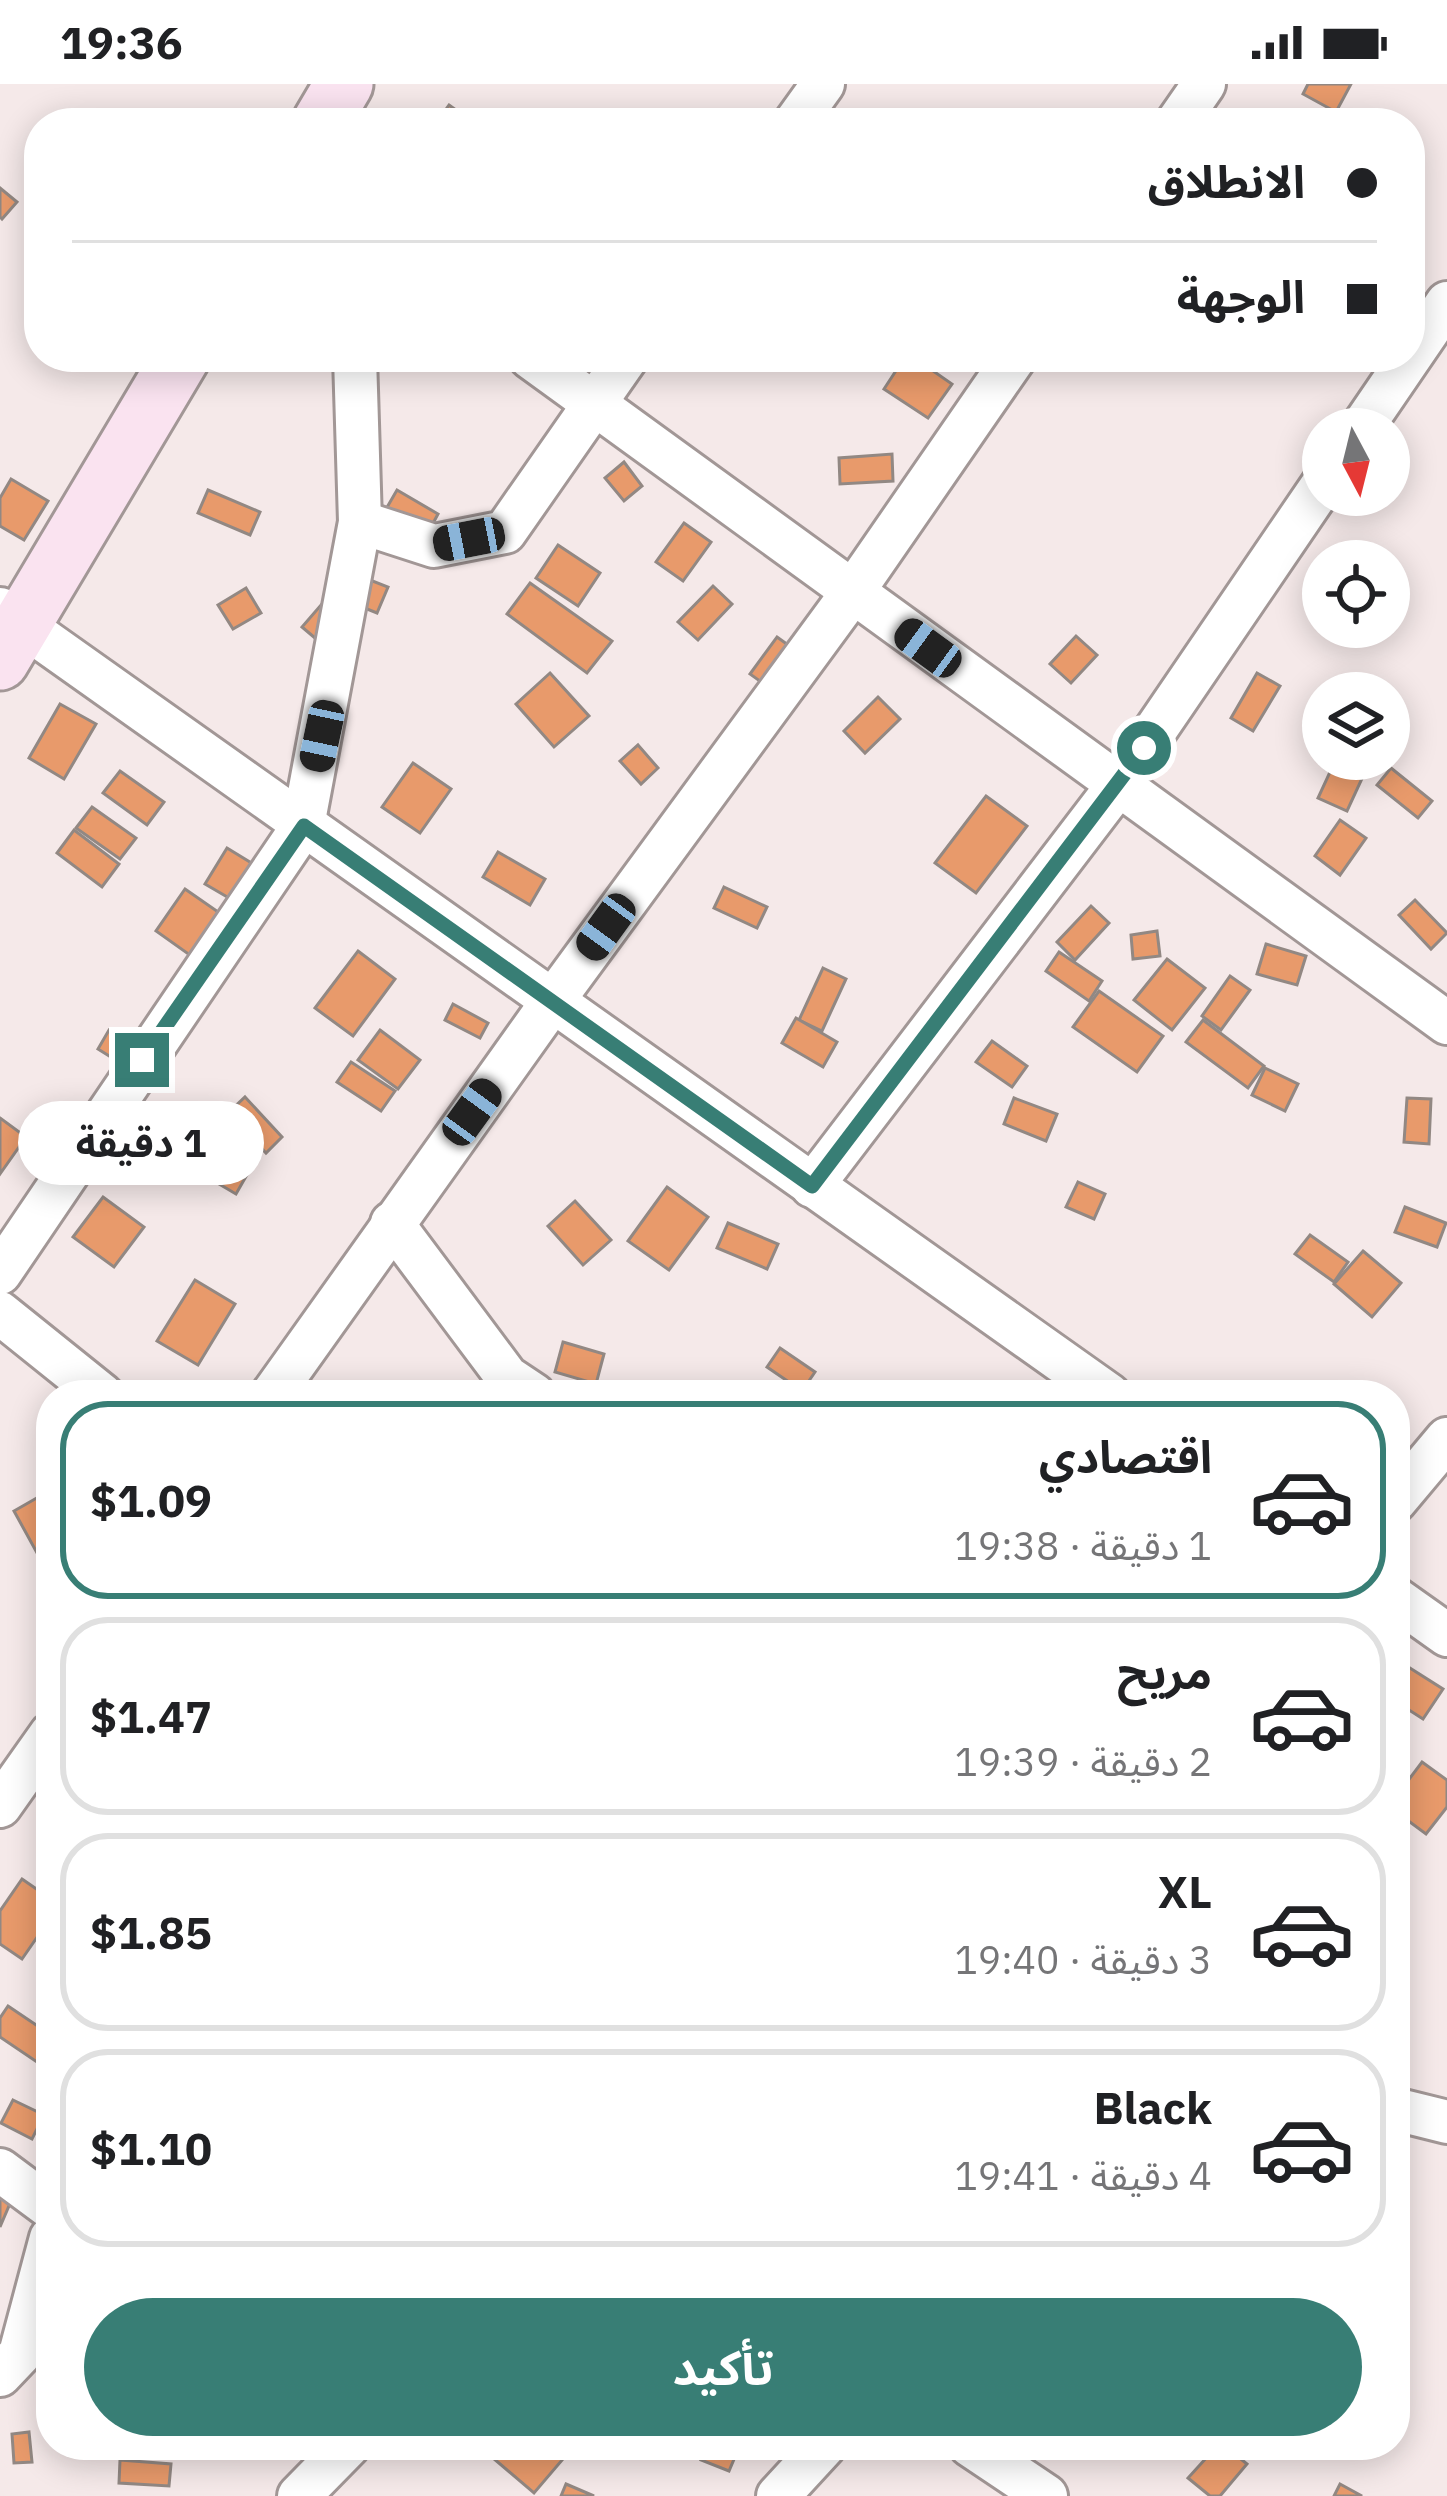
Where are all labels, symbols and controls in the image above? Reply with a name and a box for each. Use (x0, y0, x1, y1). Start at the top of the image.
text: 19:36 (60, 13, 183, 71)
text: الانطلاق (1148, 152, 1305, 210)
text: الوجهة (1177, 267, 1305, 325)
north arrow (1302, 408, 1410, 516)
map controls (1302, 408, 1410, 780)
car (430, 514, 508, 564)
button: locate (1302, 540, 1410, 648)
car (888, 612, 968, 684)
button: layers (1302, 672, 1410, 780)
car (297, 697, 347, 775)
route start (1117, 721, 1171, 775)
car (570, 887, 642, 967)
route end (115, 1033, 169, 1087)
car (436, 1072, 508, 1152)
callout: 1 دقيقة (19, 1102, 265, 1186)
text: 1 دقيقة (76, 1117, 206, 1168)
text: اقتصادي (1039, 1427, 1212, 1485)
icon: car (1248, 1446, 1356, 1554)
text: $1.09 (90, 1471, 212, 1529)
text: 1 دقيقة · 19:38 (954, 1520, 1212, 1571)
text: مريح (1117, 1643, 1212, 1701)
icon: car (1248, 1662, 1356, 1770)
text: $1.47 (90, 1687, 212, 1745)
text: 2 دقيقة · 19:39 (954, 1736, 1212, 1787)
text: XL (1158, 1862, 1212, 1920)
icon: car (1248, 1878, 1356, 1986)
text: $1.85 (90, 1903, 212, 1961)
text: 3 دقيقة · 19:40 (954, 1934, 1212, 1985)
text: Black (1094, 2078, 1212, 2136)
icon: car (1248, 2094, 1356, 2202)
text: $1.10 (90, 2119, 212, 2177)
text: 4 دقيقة · 19:41 (954, 2150, 1212, 2201)
button: تأكيد (84, 2298, 1362, 2436)

